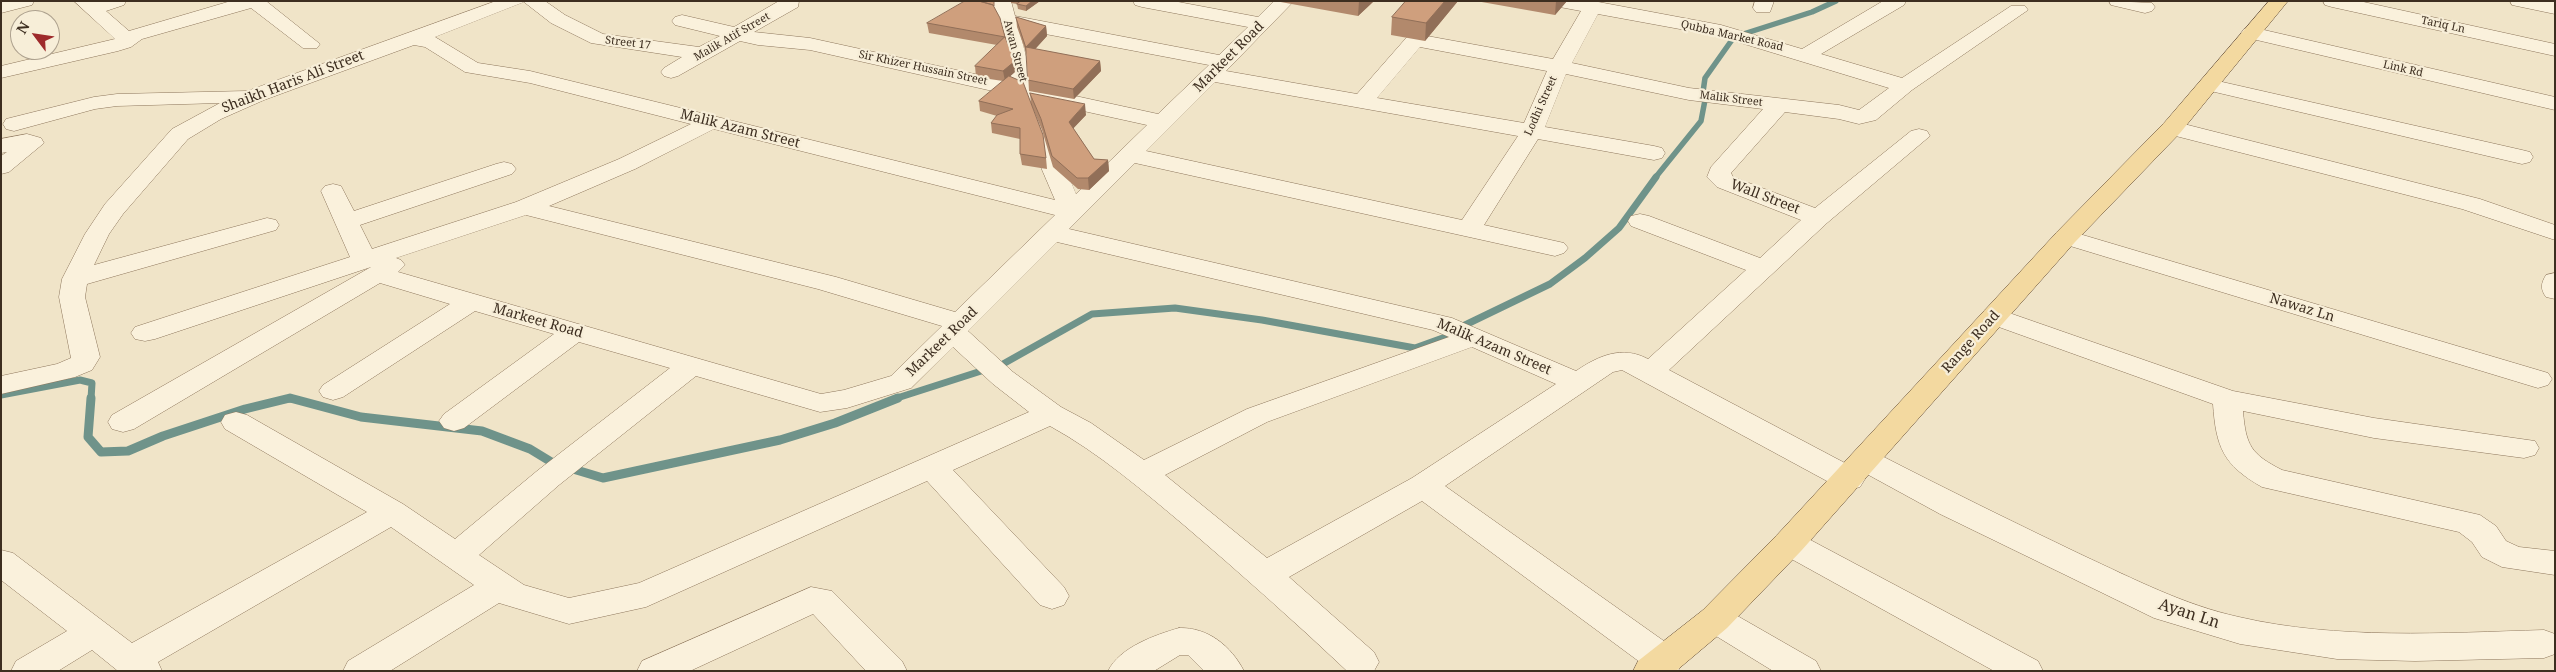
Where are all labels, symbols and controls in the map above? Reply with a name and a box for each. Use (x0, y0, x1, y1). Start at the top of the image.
north arrow (10, 10, 60, 60)
street label: Malik Atif Street (692, 10, 772, 64)
street label: Tariq Ln (2420, 14, 2466, 36)
text: N (12, 18, 34, 37)
street label: Markeet Road (1190, 18, 1268, 96)
street label: Qubba Market Road (1679, 18, 1785, 54)
street label: Awan Street (1000, 19, 1030, 83)
street label: Street 17 (604, 34, 652, 52)
street label: Shaikh Haris Ali Street (220, 47, 366, 117)
street label: Sir Khizer Hussain Street (857, 48, 989, 88)
street label: Link Rd (2382, 58, 2424, 80)
street label: Lodhi Street (1522, 74, 1560, 138)
street label: Malik Street (1699, 89, 1763, 109)
street label: Malik Azam Street (679, 106, 801, 152)
street label: Wall Street (1728, 176, 1802, 218)
street label: Nawaz Ln (2267, 290, 2337, 326)
street label: Markeet Road (491, 300, 585, 342)
street label: Markeet Road (903, 304, 981, 380)
street label: Range Road (1938, 307, 2004, 377)
street label: Malik Azam Street (1434, 315, 1554, 379)
street label: Ayan Ln (2156, 595, 2222, 633)

